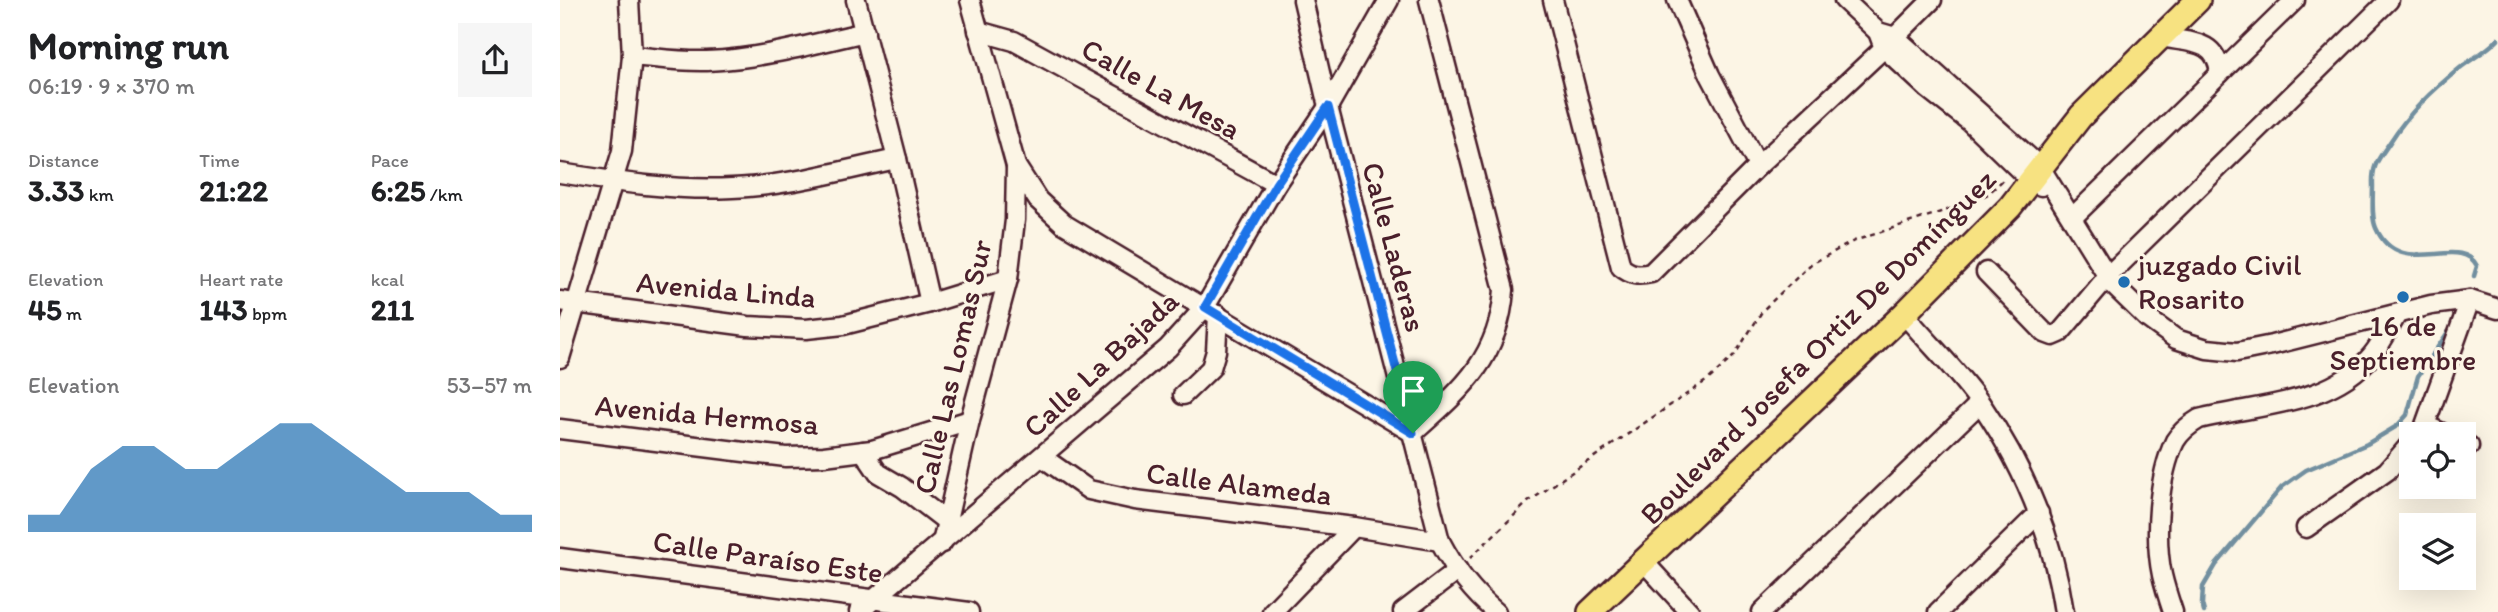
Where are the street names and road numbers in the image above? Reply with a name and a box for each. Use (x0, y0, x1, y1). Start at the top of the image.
street label: Calle La Mesa (1075, 30, 1247, 148)
street label: Calle Laderas (1354, 158, 1435, 336)
street label: Boulevard Josefa Ortiz De Domínguez (1632, 161, 2003, 532)
street label: Calle Las Lomas Sur (905, 236, 1000, 498)
street label: Avenida Linda (635, 263, 817, 316)
street label: Calle La Bajada (1015, 282, 1187, 445)
street label: Avenida Hermosa (593, 386, 821, 443)
street label: Calle Alameda (1144, 454, 1334, 513)
street label: Calle Paraíso Este (651, 522, 885, 591)

